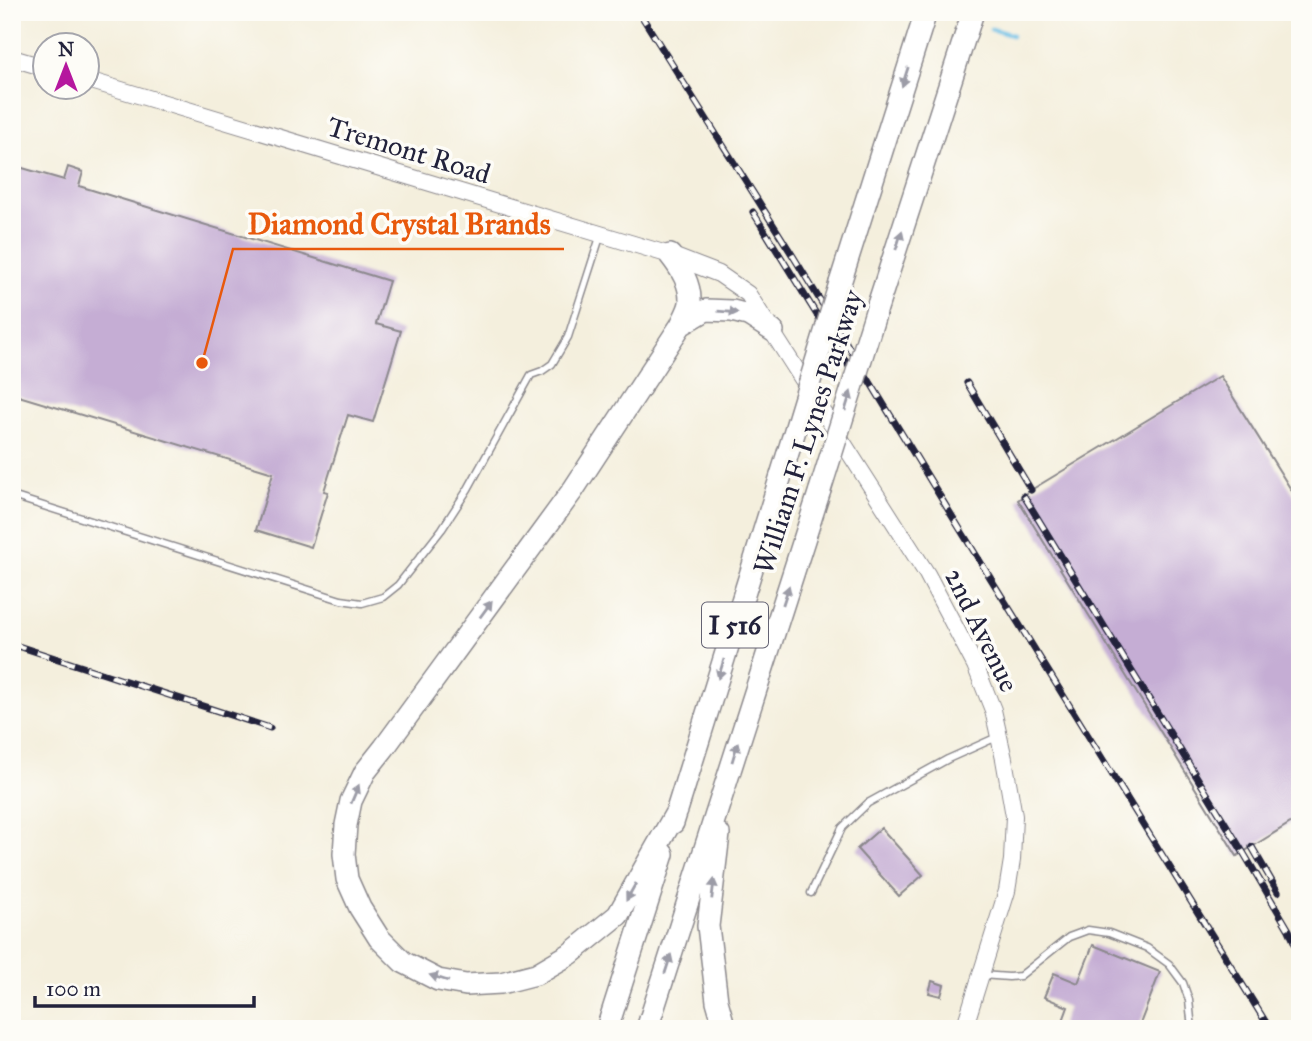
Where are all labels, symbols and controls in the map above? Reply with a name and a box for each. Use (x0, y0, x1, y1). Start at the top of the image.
north arrow (32, 32, 102, 102)
text: N (58, 38, 74, 61)
one-way arrow (900, 67, 910, 88)
street label: Tremont Road (323, 109, 495, 191)
callout: Diamond Crystal Brands (233, 198, 564, 249)
text: Diamond Crystal Brands (247, 206, 551, 242)
one-way arrow (894, 230, 905, 251)
street label: William F. Lynes Parkway (745, 285, 871, 579)
one-way arrow (717, 307, 739, 318)
one-way arrow (843, 391, 853, 412)
street label: 2nd Avenue (937, 563, 1027, 697)
one-way arrow (781, 584, 792, 605)
one-way arrow (479, 600, 493, 618)
road number: I 516 (702, 603, 768, 648)
one-way arrow (716, 659, 726, 680)
one-way arrow (731, 742, 741, 763)
one-way arrow (349, 784, 361, 804)
one-way arrow (707, 878, 718, 900)
one-way arrow (626, 882, 638, 902)
one-way arrow (663, 953, 674, 974)
scale bar (35, 964, 254, 1008)
one-way arrow (428, 972, 449, 983)
text: 100 m (46, 976, 101, 1002)

